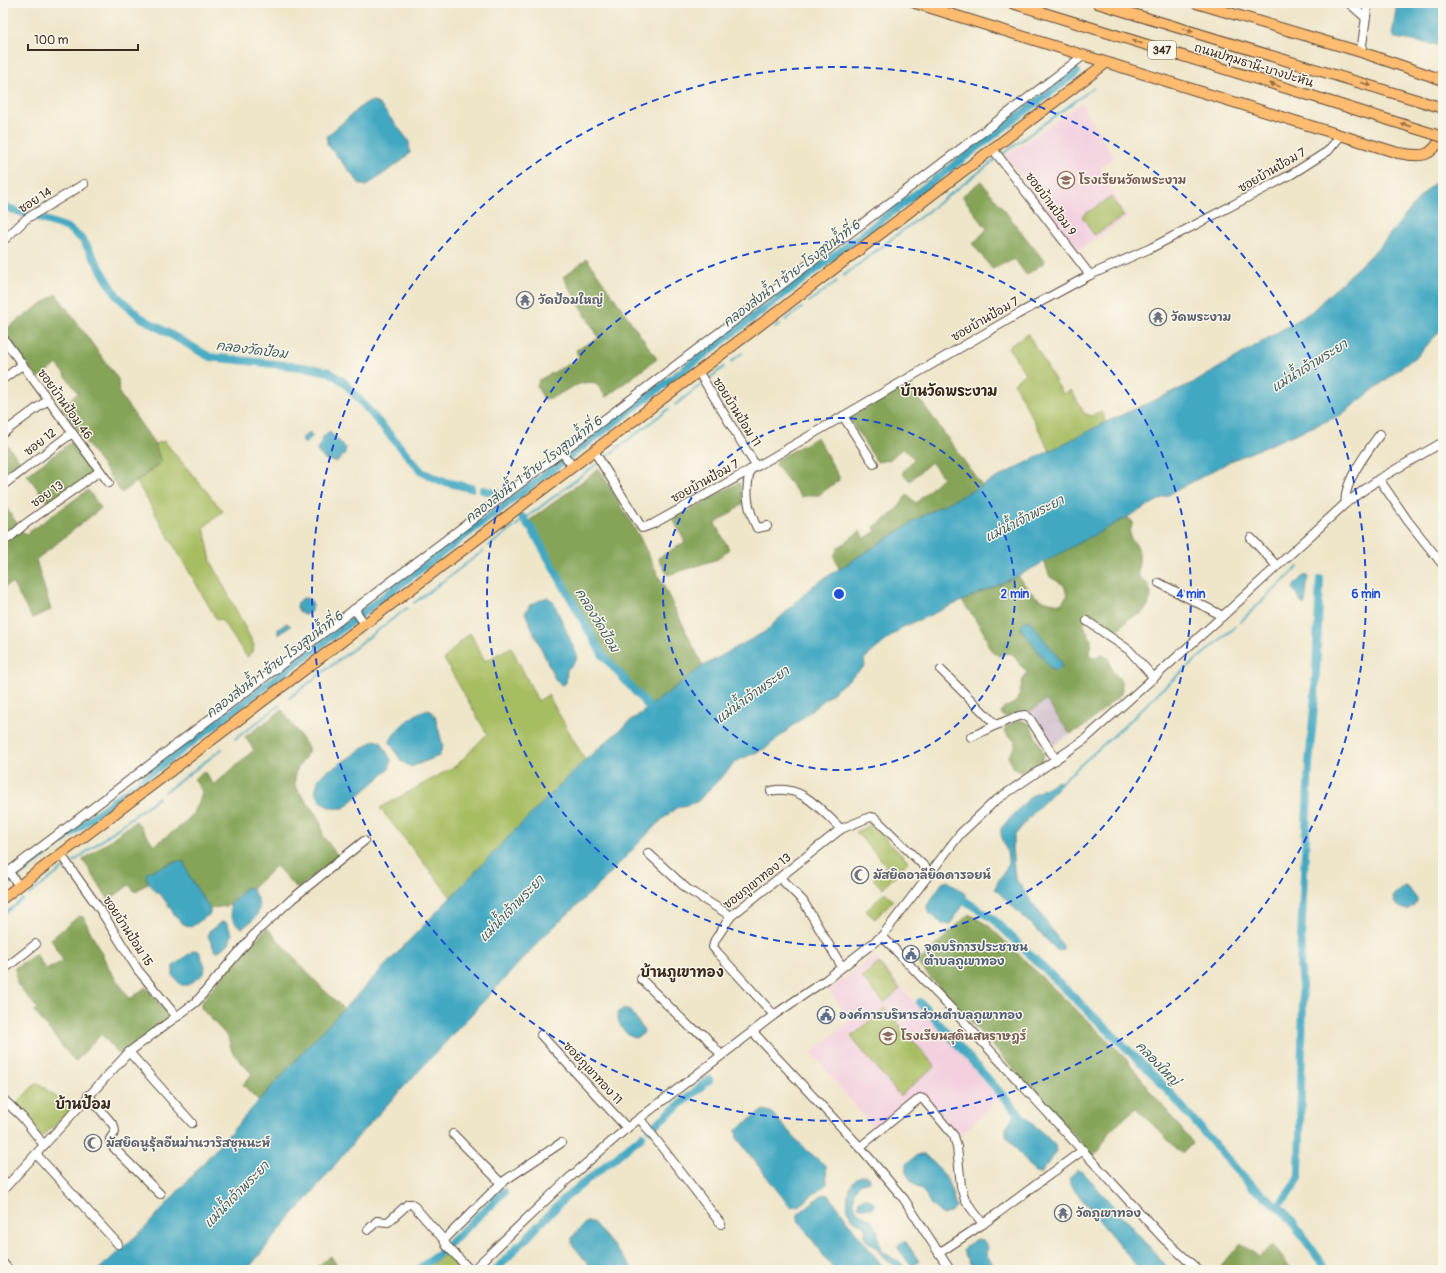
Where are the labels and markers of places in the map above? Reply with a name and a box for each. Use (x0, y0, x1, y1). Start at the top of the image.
school or university icon: โรงเรียนวัดพระงาม (1056, 170, 1076, 190)
place label: โรงเรียนวัดพระงาม (1078, 172, 1186, 188)
temple icon: วัดป้อมใหญ่ (515, 290, 535, 310)
place label: วัดป้อมใหญ่ (538, 292, 603, 308)
temple icon: วัดพระงาม (1148, 307, 1168, 327)
place label: วัดพระงาม (1171, 310, 1232, 325)
centre of rings (832, 587, 846, 601)
mosque icon: มัสยิดอาลียิดดารอยน์ (850, 865, 870, 885)
place label: มัสยิดอาลียิดดารอยน์ (873, 867, 991, 883)
place label: จุดบริการประชาชน ตำบลภูเขาทอง (924, 940, 1028, 970)
public building icon: จุดบริการประชาชน ตำบลภูเขาทอง (901, 944, 921, 964)
public building icon: องค์การบริหารส่วนตำบลภูเขาทอง (816, 1005, 836, 1025)
place label: องค์การบริหารส่วนตำบลภูเขาทอง (839, 1007, 1023, 1024)
school or university icon: โรงเรียนสุดินสหราษฎร์ (878, 1026, 898, 1046)
place label: โรงเรียนสุดินสหราษฎร์ (900, 1028, 1026, 1045)
mosque icon: มัสยิดนูรุ้ลอีหม่านวาริสซุนนะห์ (83, 1133, 103, 1153)
place label: มัสยิดนูรุ้ลอีหม่านวาริสซุนนะห์ (106, 1135, 271, 1152)
temple icon: วัดภูเขาทอง (1053, 1203, 1073, 1223)
place label: วัดภูเขาทอง (1076, 1206, 1141, 1222)

